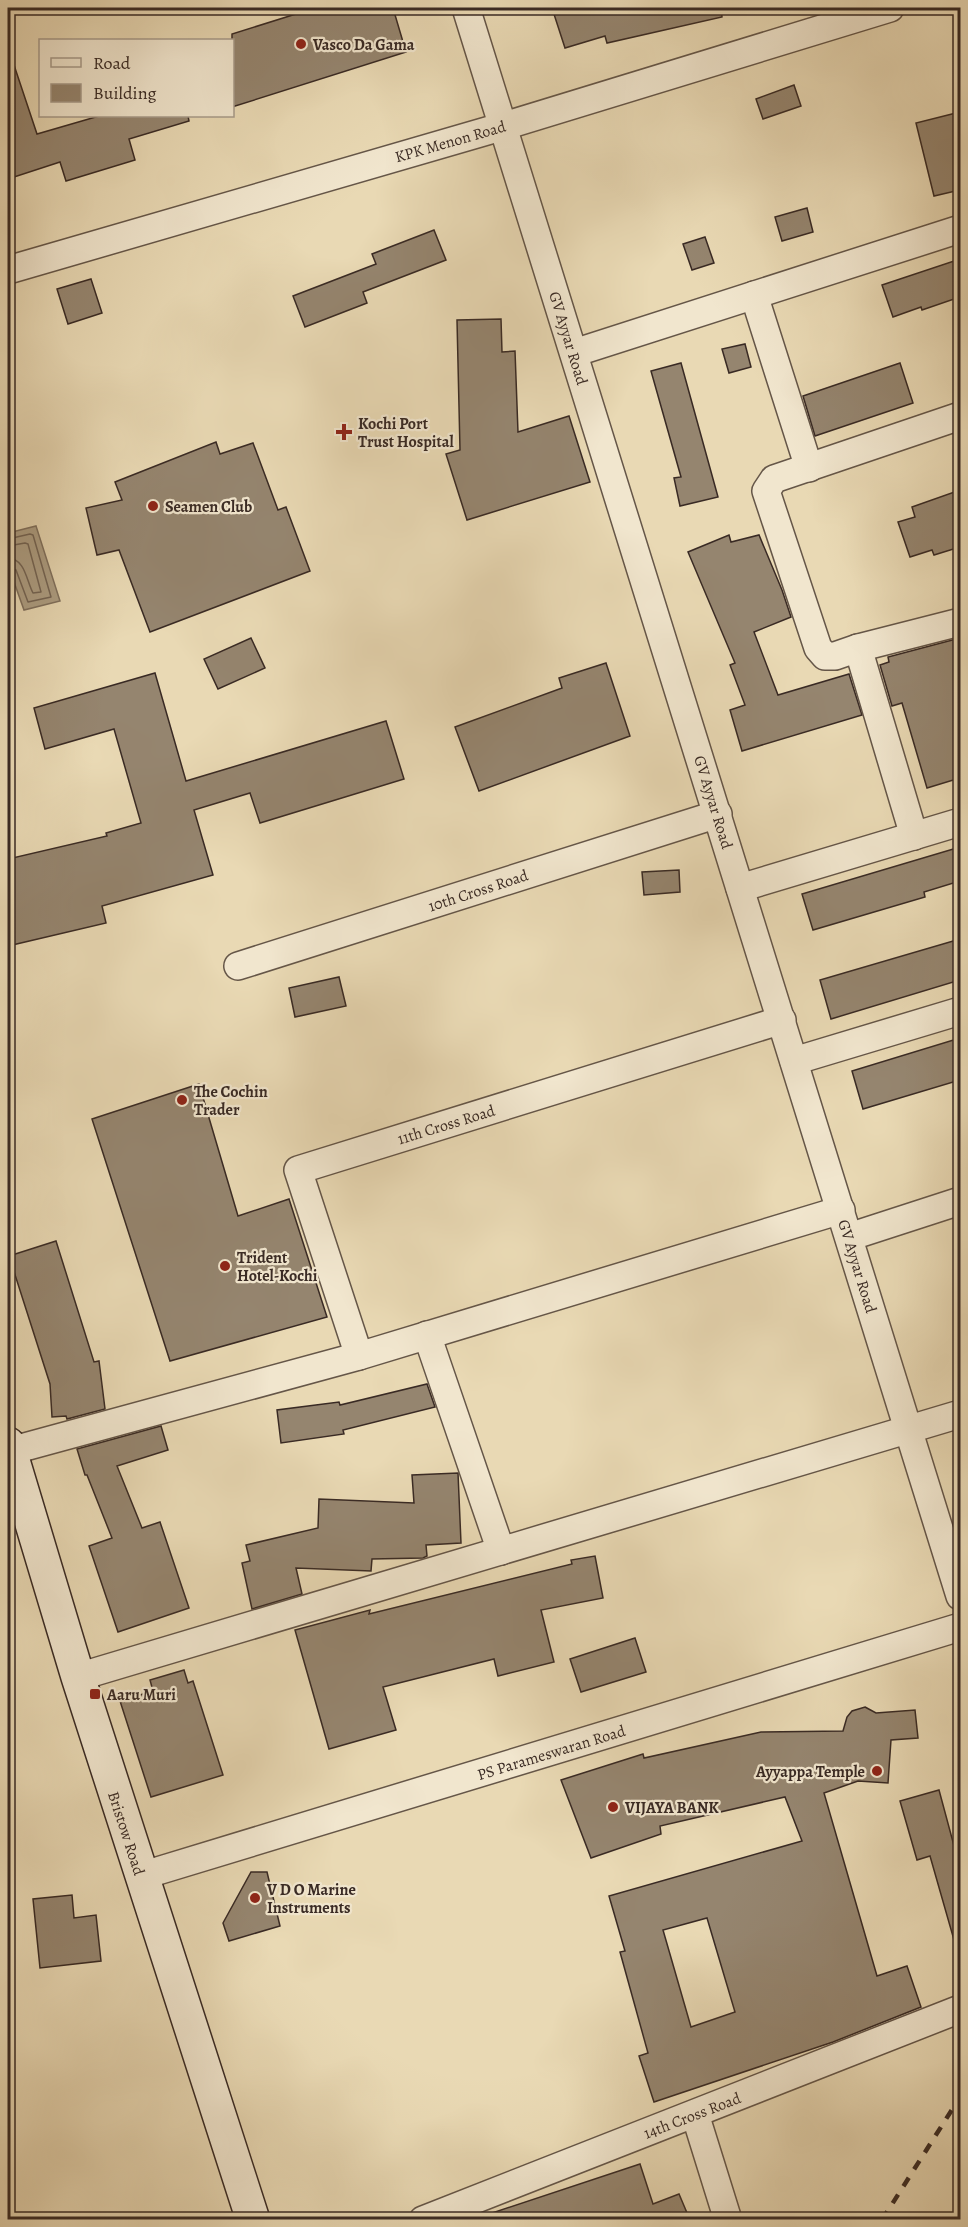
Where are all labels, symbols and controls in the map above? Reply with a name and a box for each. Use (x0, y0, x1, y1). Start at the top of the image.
place label: Vasco Da Gama (312, 34, 415, 56)
marker: Vasco Da Gama (294, 37, 308, 51)
legend (39, 39, 234, 117)
text: Road (93, 51, 131, 75)
text: Building (93, 81, 157, 105)
street label: KPK Menon Road (392, 116, 509, 168)
street label: GV Ayyar Road (543, 289, 593, 388)
place label: Kochi Port Trust Hospital (358, 413, 455, 453)
marker: Kochi Port Trust Hospital (335, 423, 353, 441)
place label: Seamen Club (165, 496, 252, 518)
marker: Seamen Club (146, 499, 160, 513)
street label: GV Ayyar Road (688, 753, 738, 852)
street label: 10th Cross Road (425, 864, 532, 917)
place label: The Cochin Trader (194, 1081, 268, 1121)
marker: The Cochin Trader (175, 1093, 189, 1107)
street label: 11th Cross Road (395, 1100, 498, 1150)
street label: GV Ayyar Road (832, 1217, 882, 1316)
place label: Trident Hotel-Kochi (237, 1247, 318, 1287)
marker: Trident Hotel-Kochi (218, 1259, 232, 1273)
place label: Aaru Muri (106, 1684, 176, 1706)
marker: Aaru Muri (88, 1687, 102, 1701)
street label: PS Parameswaran Road (474, 1720, 628, 1786)
place label: Ayyappa Temple (755, 1761, 865, 1783)
marker: Ayyappa Temple (870, 1764, 884, 1778)
street label: Bristow Road (102, 1788, 150, 1879)
place label: VIJAYA BANK (624, 1797, 719, 1819)
marker: VIJAYA BANK (606, 1800, 620, 1814)
place label: V D O Marine Instruments (266, 1879, 356, 1919)
marker: V D O Marine Instruments (248, 1891, 262, 1905)
street label: 14th Cross Road (640, 2087, 745, 2145)

